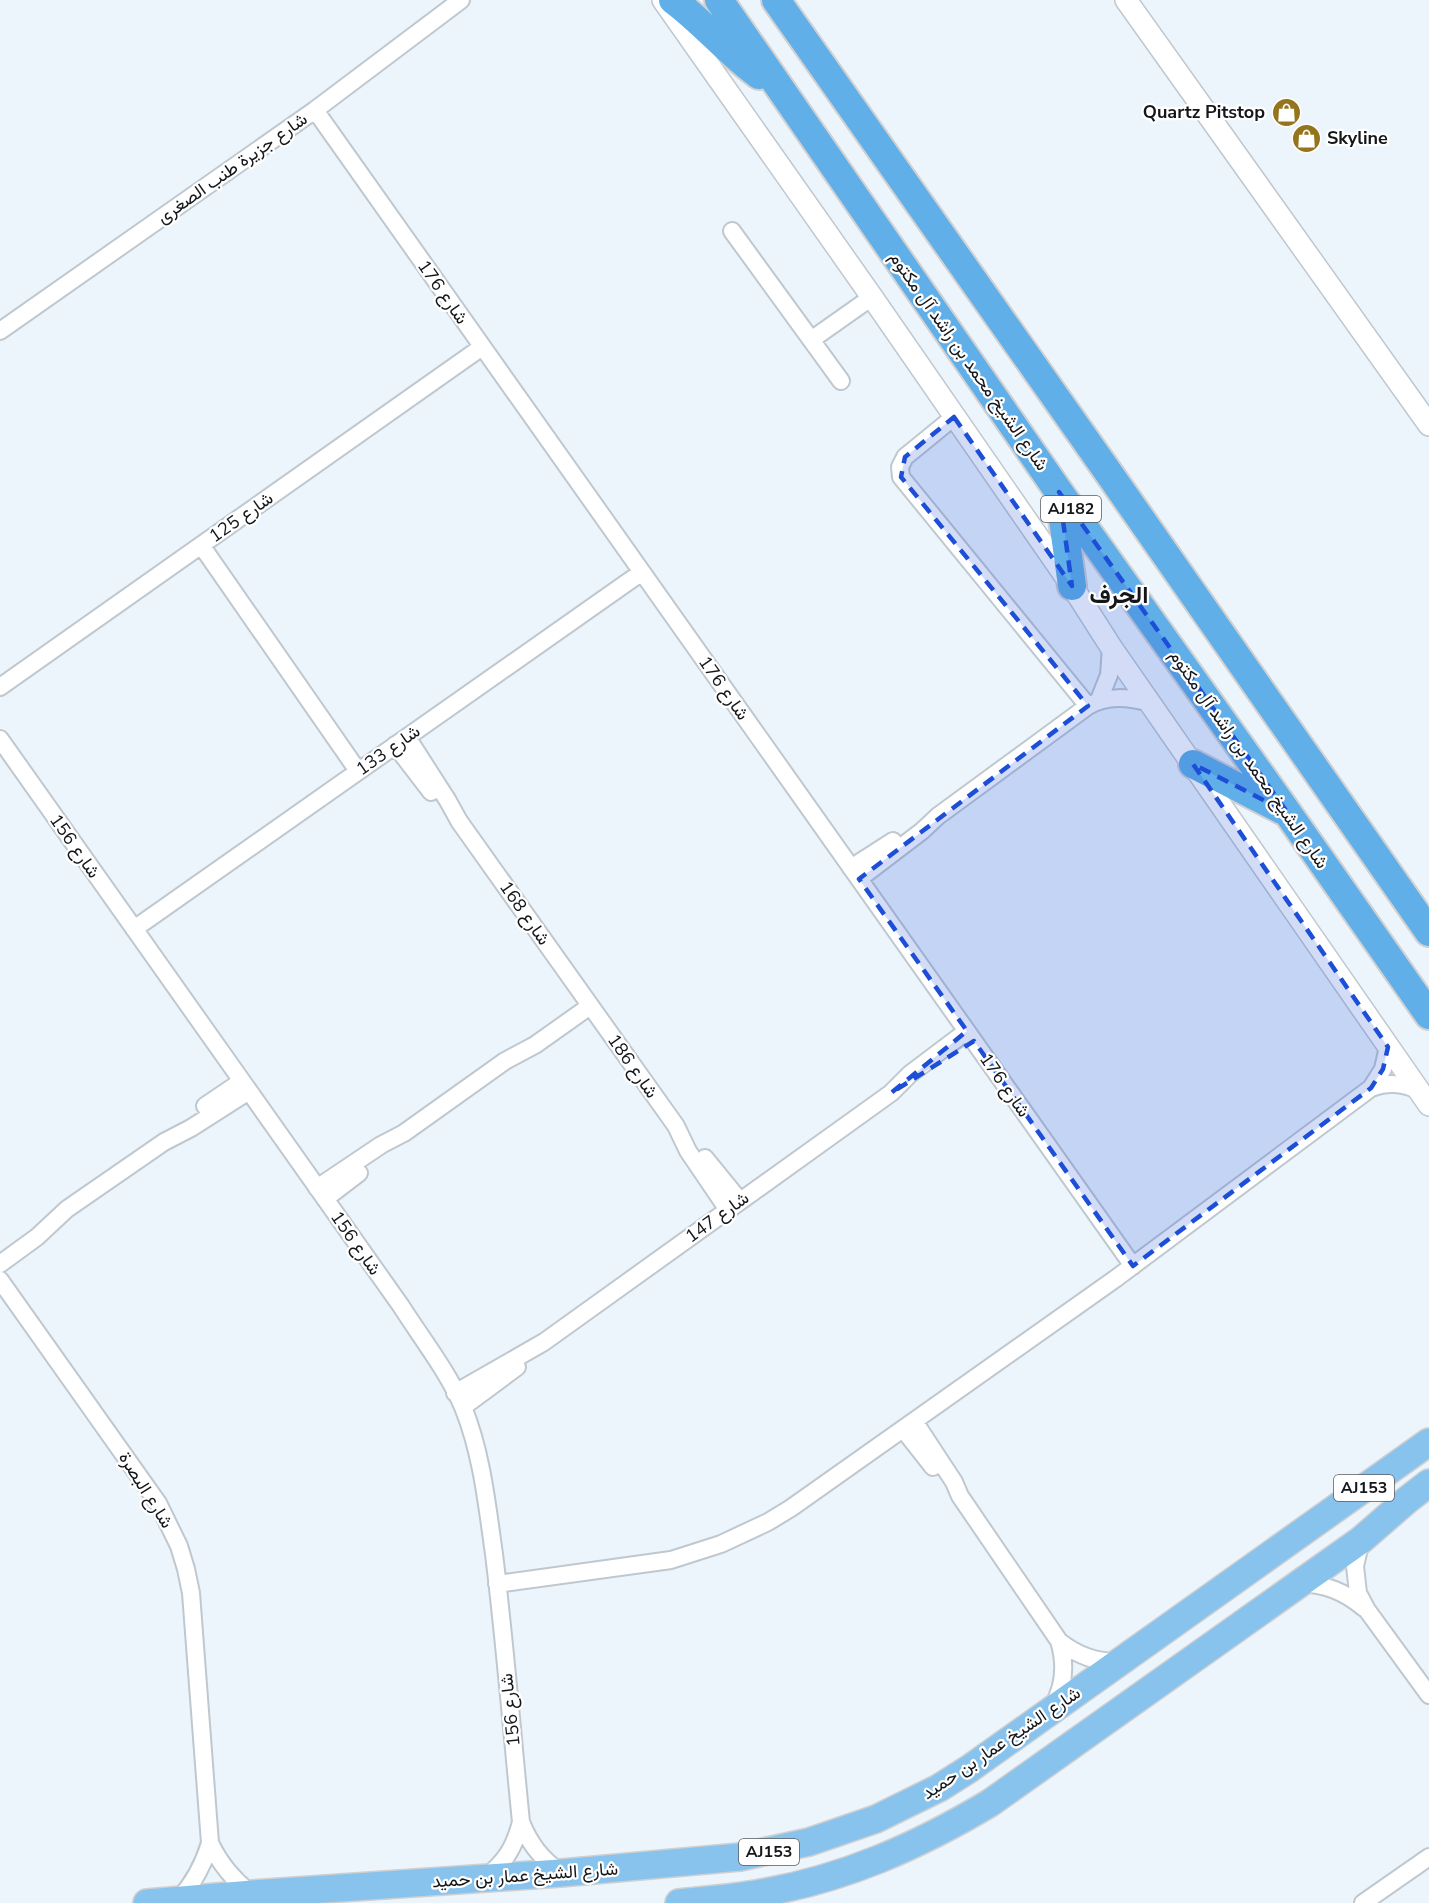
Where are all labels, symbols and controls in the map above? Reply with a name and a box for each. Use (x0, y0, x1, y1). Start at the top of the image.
shop icon: Quartz Pitstop (1270, 96, 1302, 128)
place label: Quartz Pitstop (1143, 100, 1265, 124)
street label: شارع جزيرة طنب الصغرى (152, 107, 312, 229)
shop icon: Skyline (1290, 122, 1322, 154)
place label: Skyline (1327, 126, 1388, 150)
street label: شارع الشيخ محمد بن راشد آل مكتوم (884, 247, 1054, 475)
street label: شارع 176 (412, 255, 474, 329)
street label: شارع 125 (204, 486, 278, 548)
road number: AJ182 (1041, 496, 1101, 522)
district label: الجرف (1090, 579, 1148, 611)
street label: شارع الشيخ محمد بن راشد آل مكتوم (1164, 645, 1334, 873)
street label: شارع 176 (693, 651, 755, 725)
street label: شارع 133 (351, 719, 425, 781)
street label: شارع 156 (44, 809, 106, 883)
street label: شارع 168 (494, 876, 556, 950)
street label: شارع 186 (602, 1029, 664, 1103)
street label: شارع 176 (974, 1048, 1036, 1122)
street label: شارع 147 (680, 1186, 754, 1248)
street label: شارع 156 (325, 1206, 387, 1280)
street label: شارع البصرة (113, 1447, 179, 1533)
road number: AJ153 (1334, 1475, 1394, 1501)
street label: شارع 156 (494, 1672, 526, 1748)
street label: شارع الشيخ عمار بن حميد (917, 1681, 1085, 1805)
road number: AJ153 (739, 1839, 799, 1865)
street label: شارع الشيخ عمار بن حميد (431, 1857, 619, 1893)

